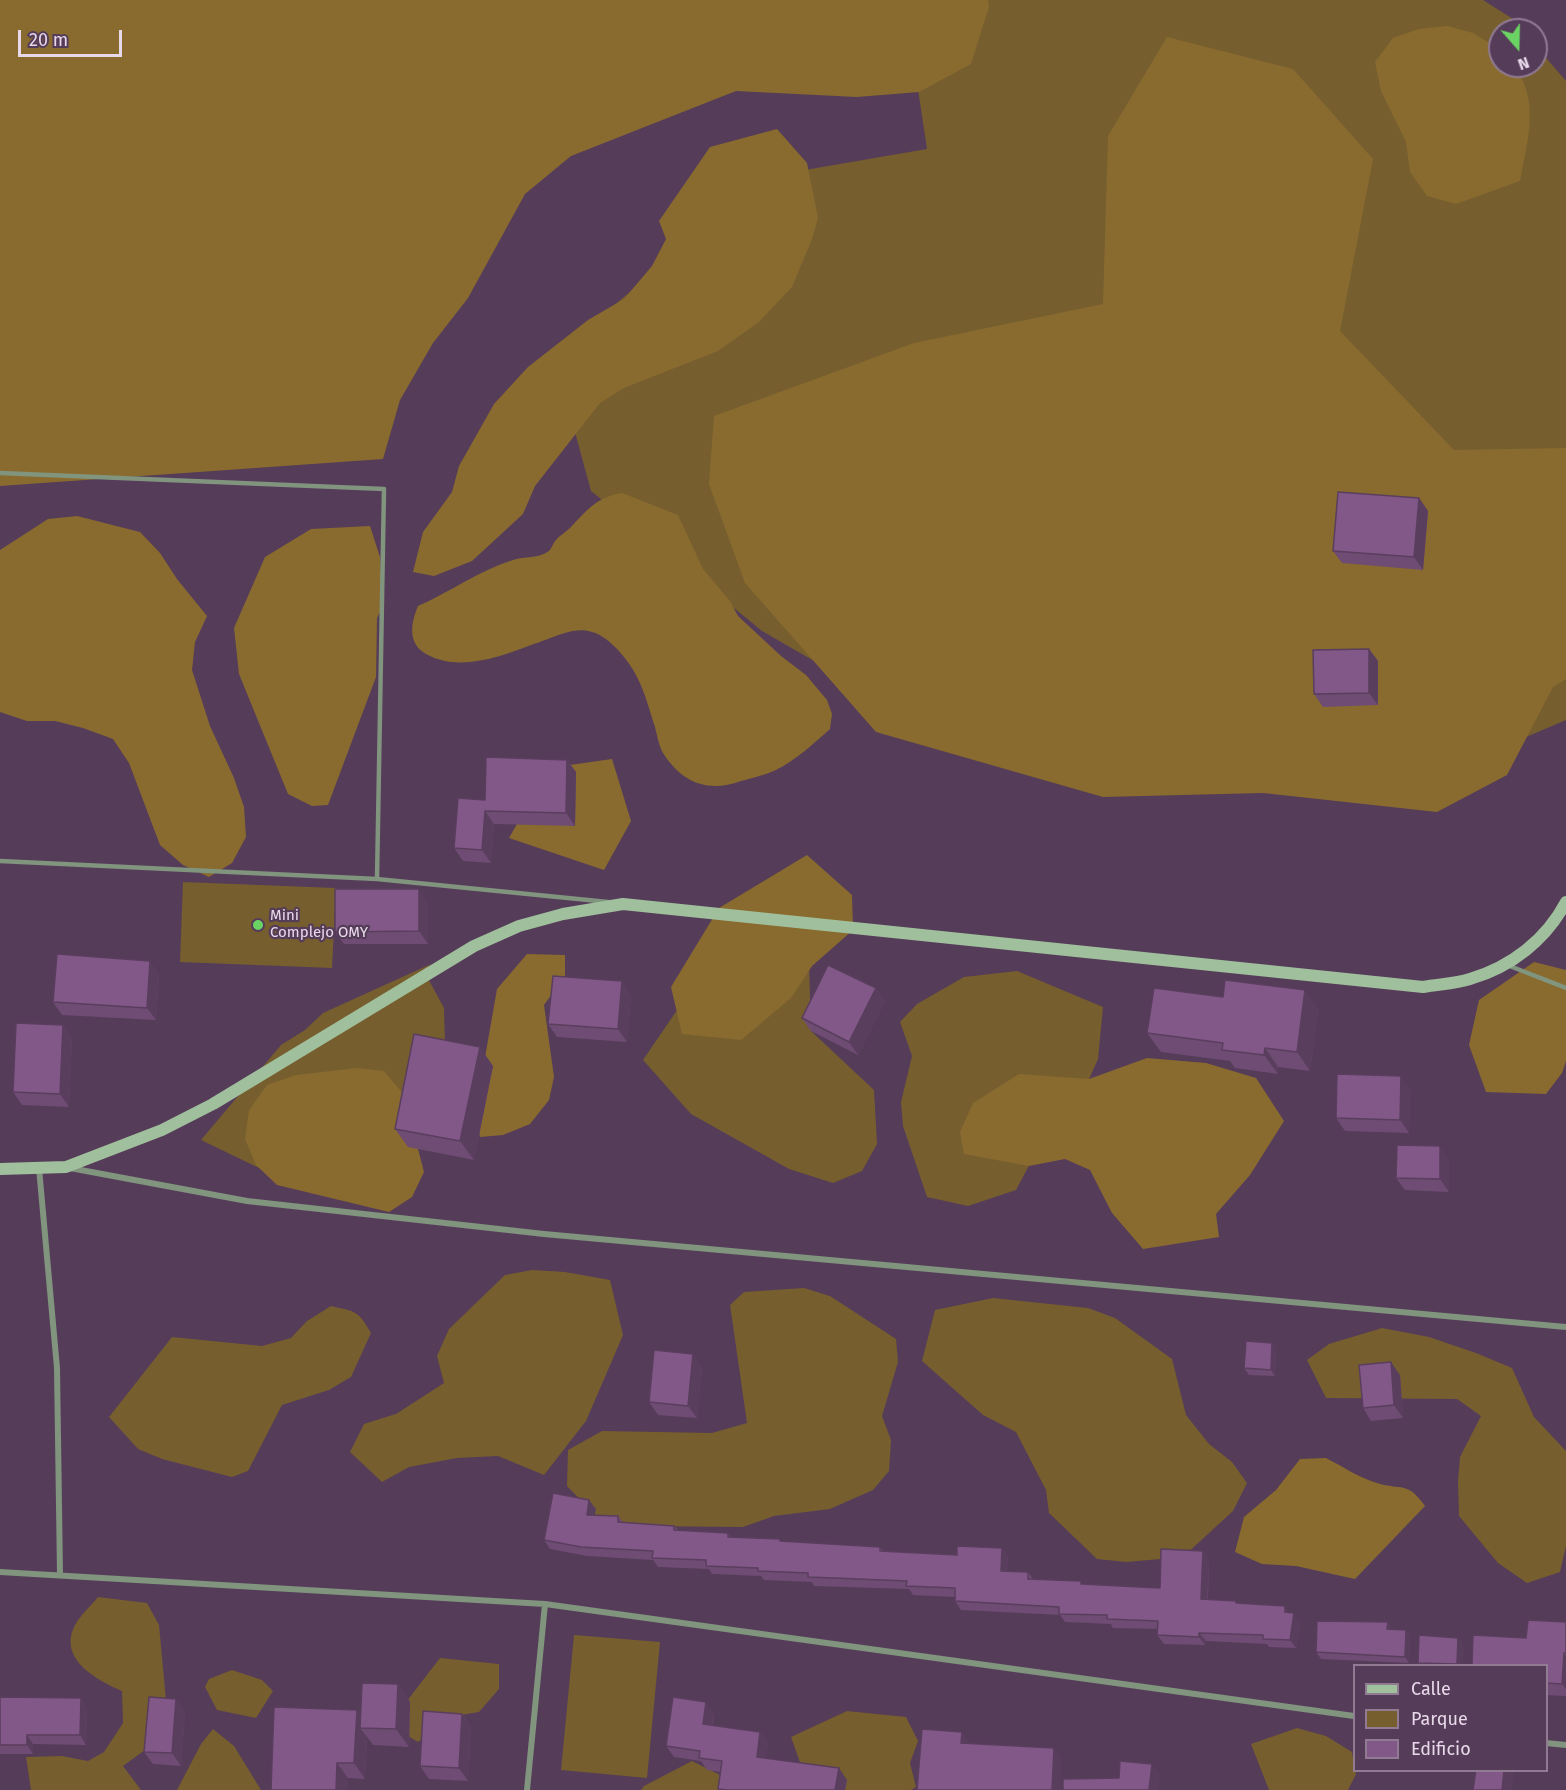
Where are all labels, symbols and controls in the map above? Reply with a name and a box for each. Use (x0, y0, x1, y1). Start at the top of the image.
scale bar (21, 18, 124, 56)
north arrow (1488, 18, 1548, 78)
text: 20 m (29, 29, 68, 51)
text: N (1515, 53, 1532, 74)
place label: Mini Complejo OMY (270, 907, 368, 942)
marker: Mini Complejo OMY (251, 918, 265, 932)
legend (1353, 1664, 1548, 1772)
text: Calle (1411, 1678, 1451, 1700)
text: Parque (1411, 1708, 1468, 1730)
text: Edificio (1411, 1738, 1471, 1760)

